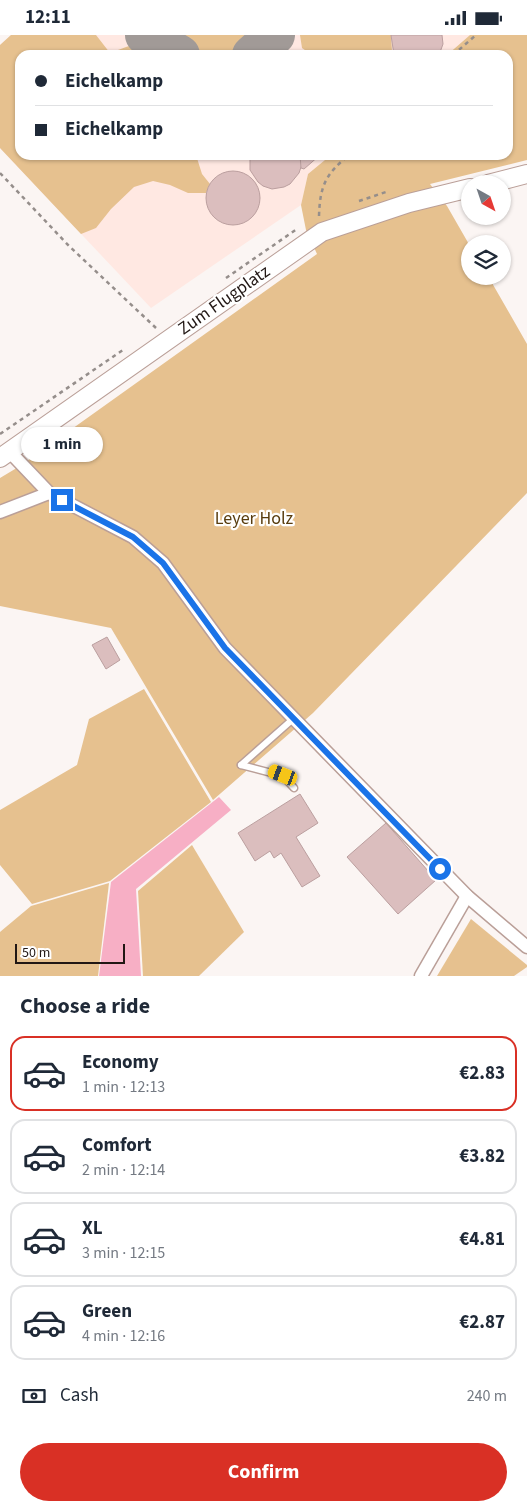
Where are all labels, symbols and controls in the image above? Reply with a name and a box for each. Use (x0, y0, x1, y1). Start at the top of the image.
text: 12:11 (25, 4, 71, 31)
text: Eichelkamp (65, 68, 163, 95)
text: Eichelkamp (65, 116, 163, 143)
north arrow (461, 175, 511, 225)
map controls (461, 175, 511, 285)
button: layers (461, 235, 511, 285)
street label: Zum Flugplatz (173, 259, 275, 341)
callout: 1 min (21, 427, 103, 463)
text: 1 min (43, 433, 81, 455)
route end (51, 489, 73, 511)
park label: Leyer Holz (215, 506, 294, 531)
car (266, 763, 299, 787)
route start (429, 858, 451, 880)
scale bar (15, 941, 125, 964)
text: 50 m (22, 943, 50, 963)
text: Choose a ride (20, 990, 150, 1022)
text: Economy (82, 1049, 159, 1076)
icon: car (22, 1051, 67, 1096)
text: €2.83 (459, 1060, 505, 1087)
text: 1 min · 12:13 (82, 1076, 165, 1098)
text: Comfort (82, 1132, 152, 1159)
icon: car (22, 1134, 67, 1179)
text: €3.82 (459, 1143, 505, 1170)
text: 2 min · 12:14 (82, 1159, 165, 1181)
text: XL (82, 1215, 103, 1242)
icon: car (22, 1217, 67, 1262)
text: €4.81 (459, 1226, 505, 1253)
text: 3 min · 12:15 (82, 1242, 165, 1264)
text: Green (82, 1298, 132, 1325)
icon: car (22, 1300, 67, 1345)
text: €2.87 (459, 1309, 505, 1336)
text: 4 min · 12:16 (82, 1325, 165, 1347)
icon: cash (20, 1382, 48, 1410)
text: Cash (60, 1382, 99, 1409)
text: 240 m (467, 1385, 507, 1407)
button: Confirm (20, 1443, 507, 1501)

